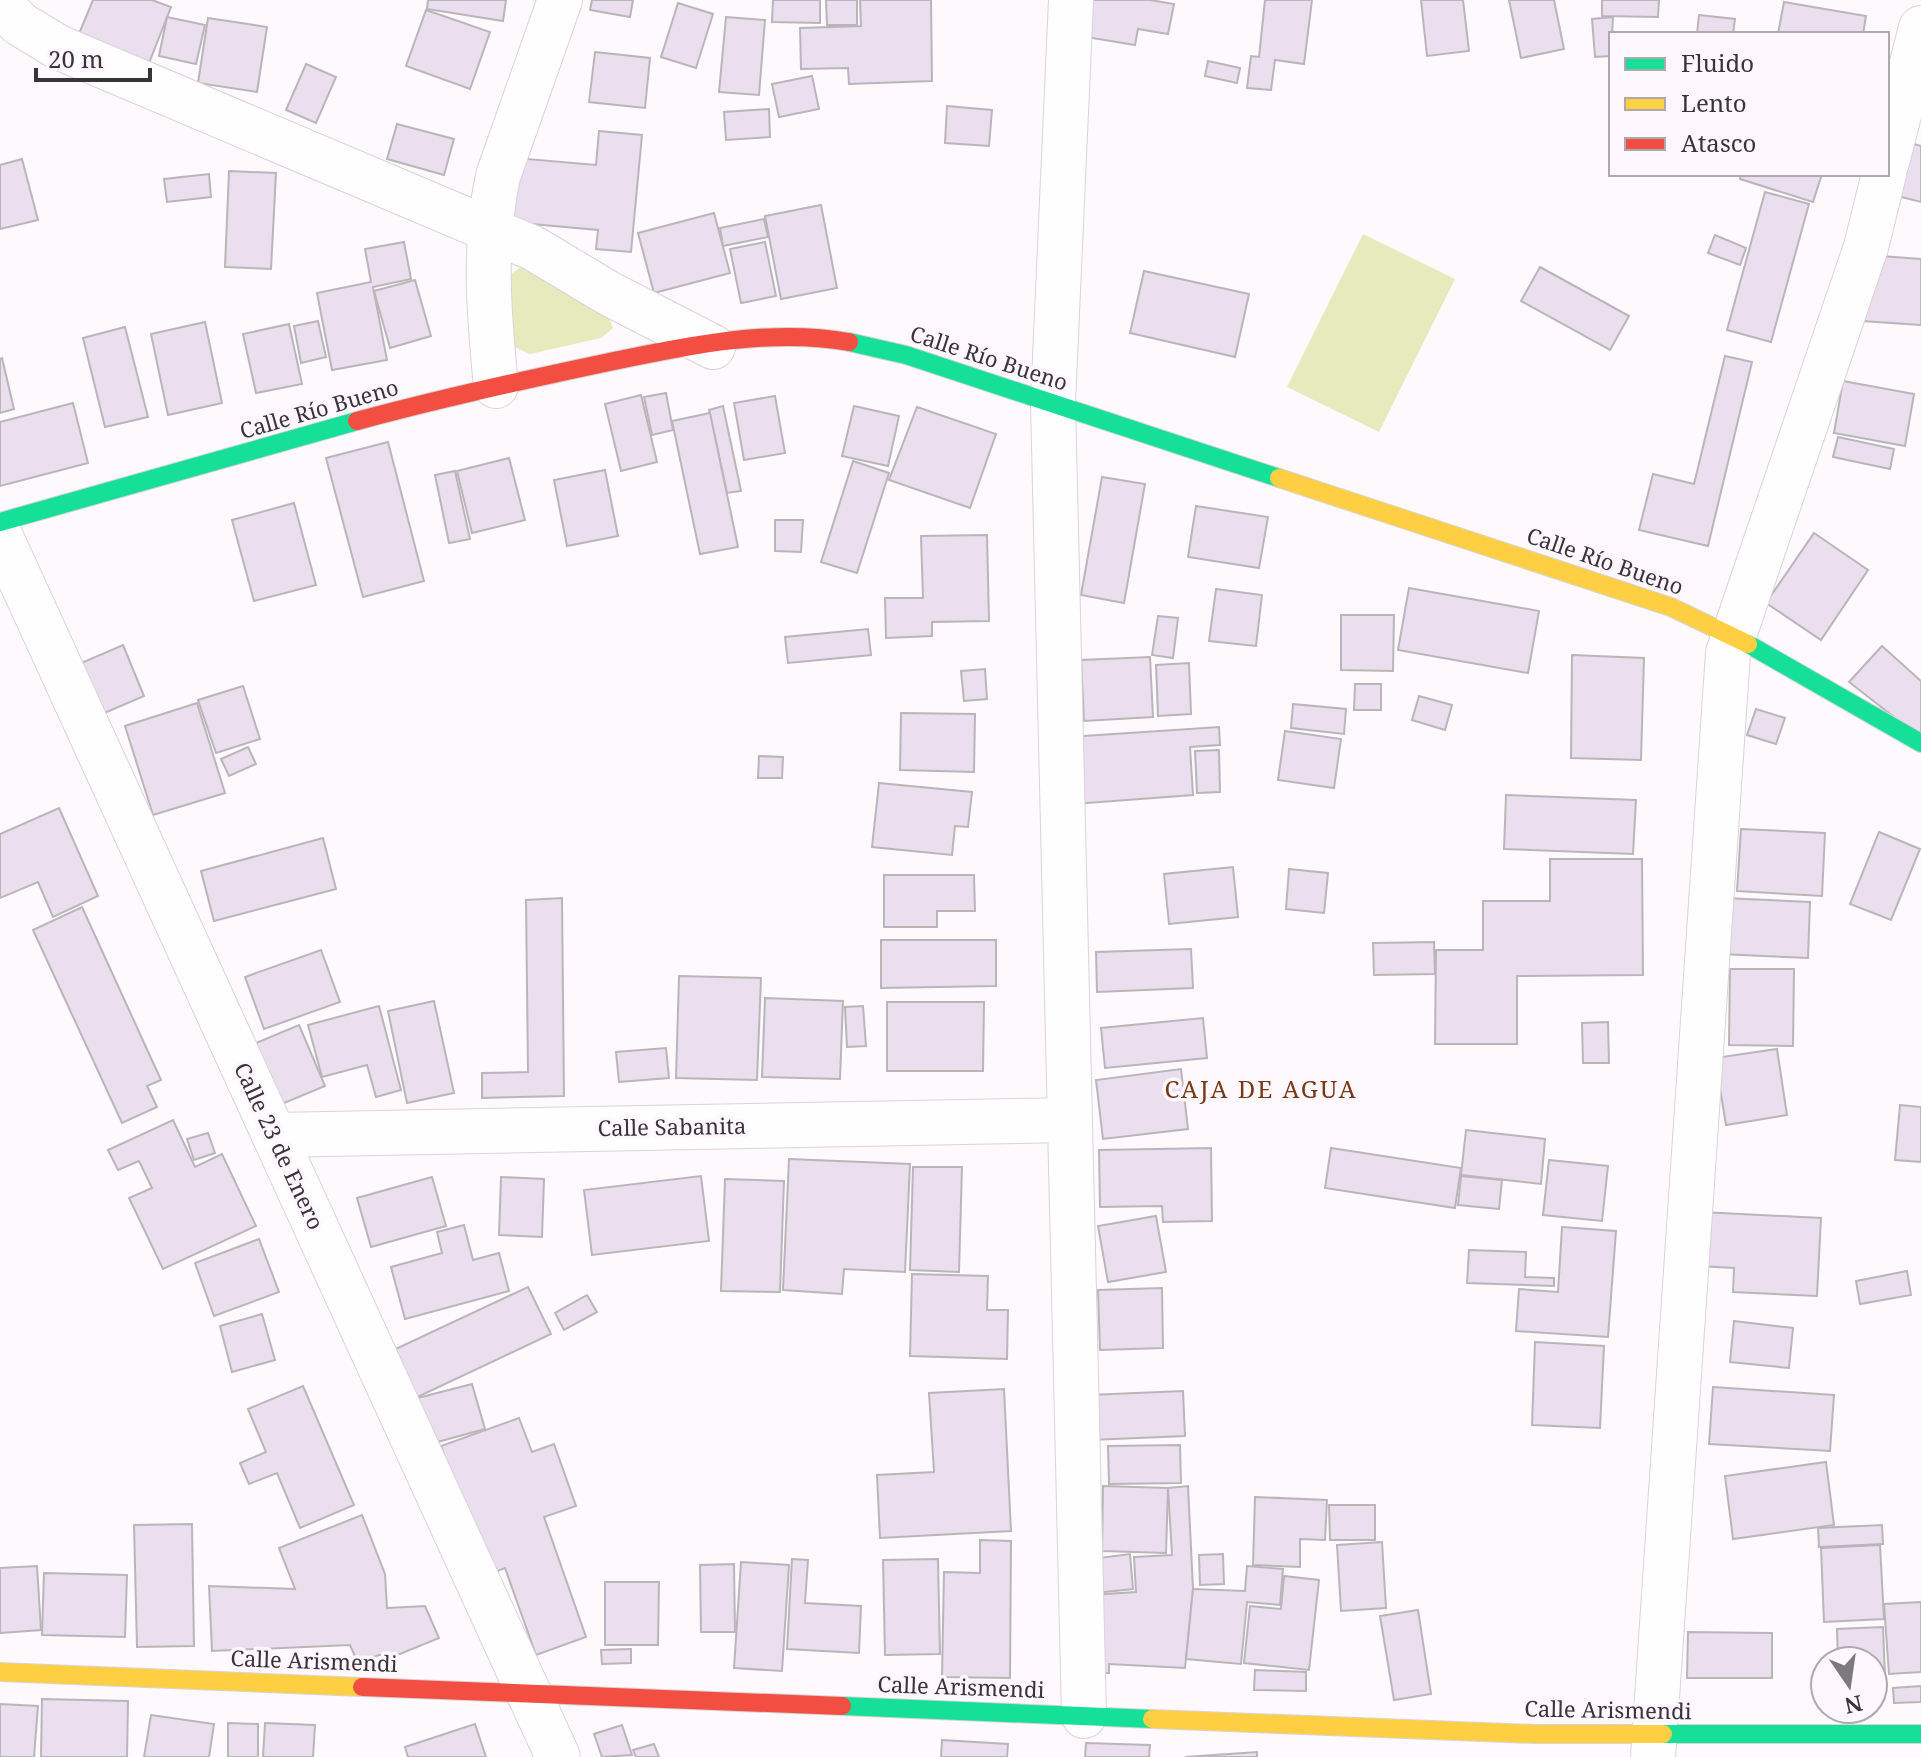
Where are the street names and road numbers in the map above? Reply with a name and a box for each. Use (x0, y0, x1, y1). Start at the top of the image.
street label: Calle Río Bueno (907, 317, 1072, 397)
street label: Calle Río Bueno (236, 371, 402, 445)
street label: Calle Río Bueno (1523, 519, 1688, 601)
street label: Calle 23 de Enero (228, 1057, 332, 1234)
street label: Calle Sabanita (597, 1110, 747, 1142)
street label: Calle Arismendi (230, 1642, 398, 1678)
street label: Calle Arismendi (877, 1668, 1045, 1704)
street label: Calle Arismendi (1524, 1693, 1692, 1725)

